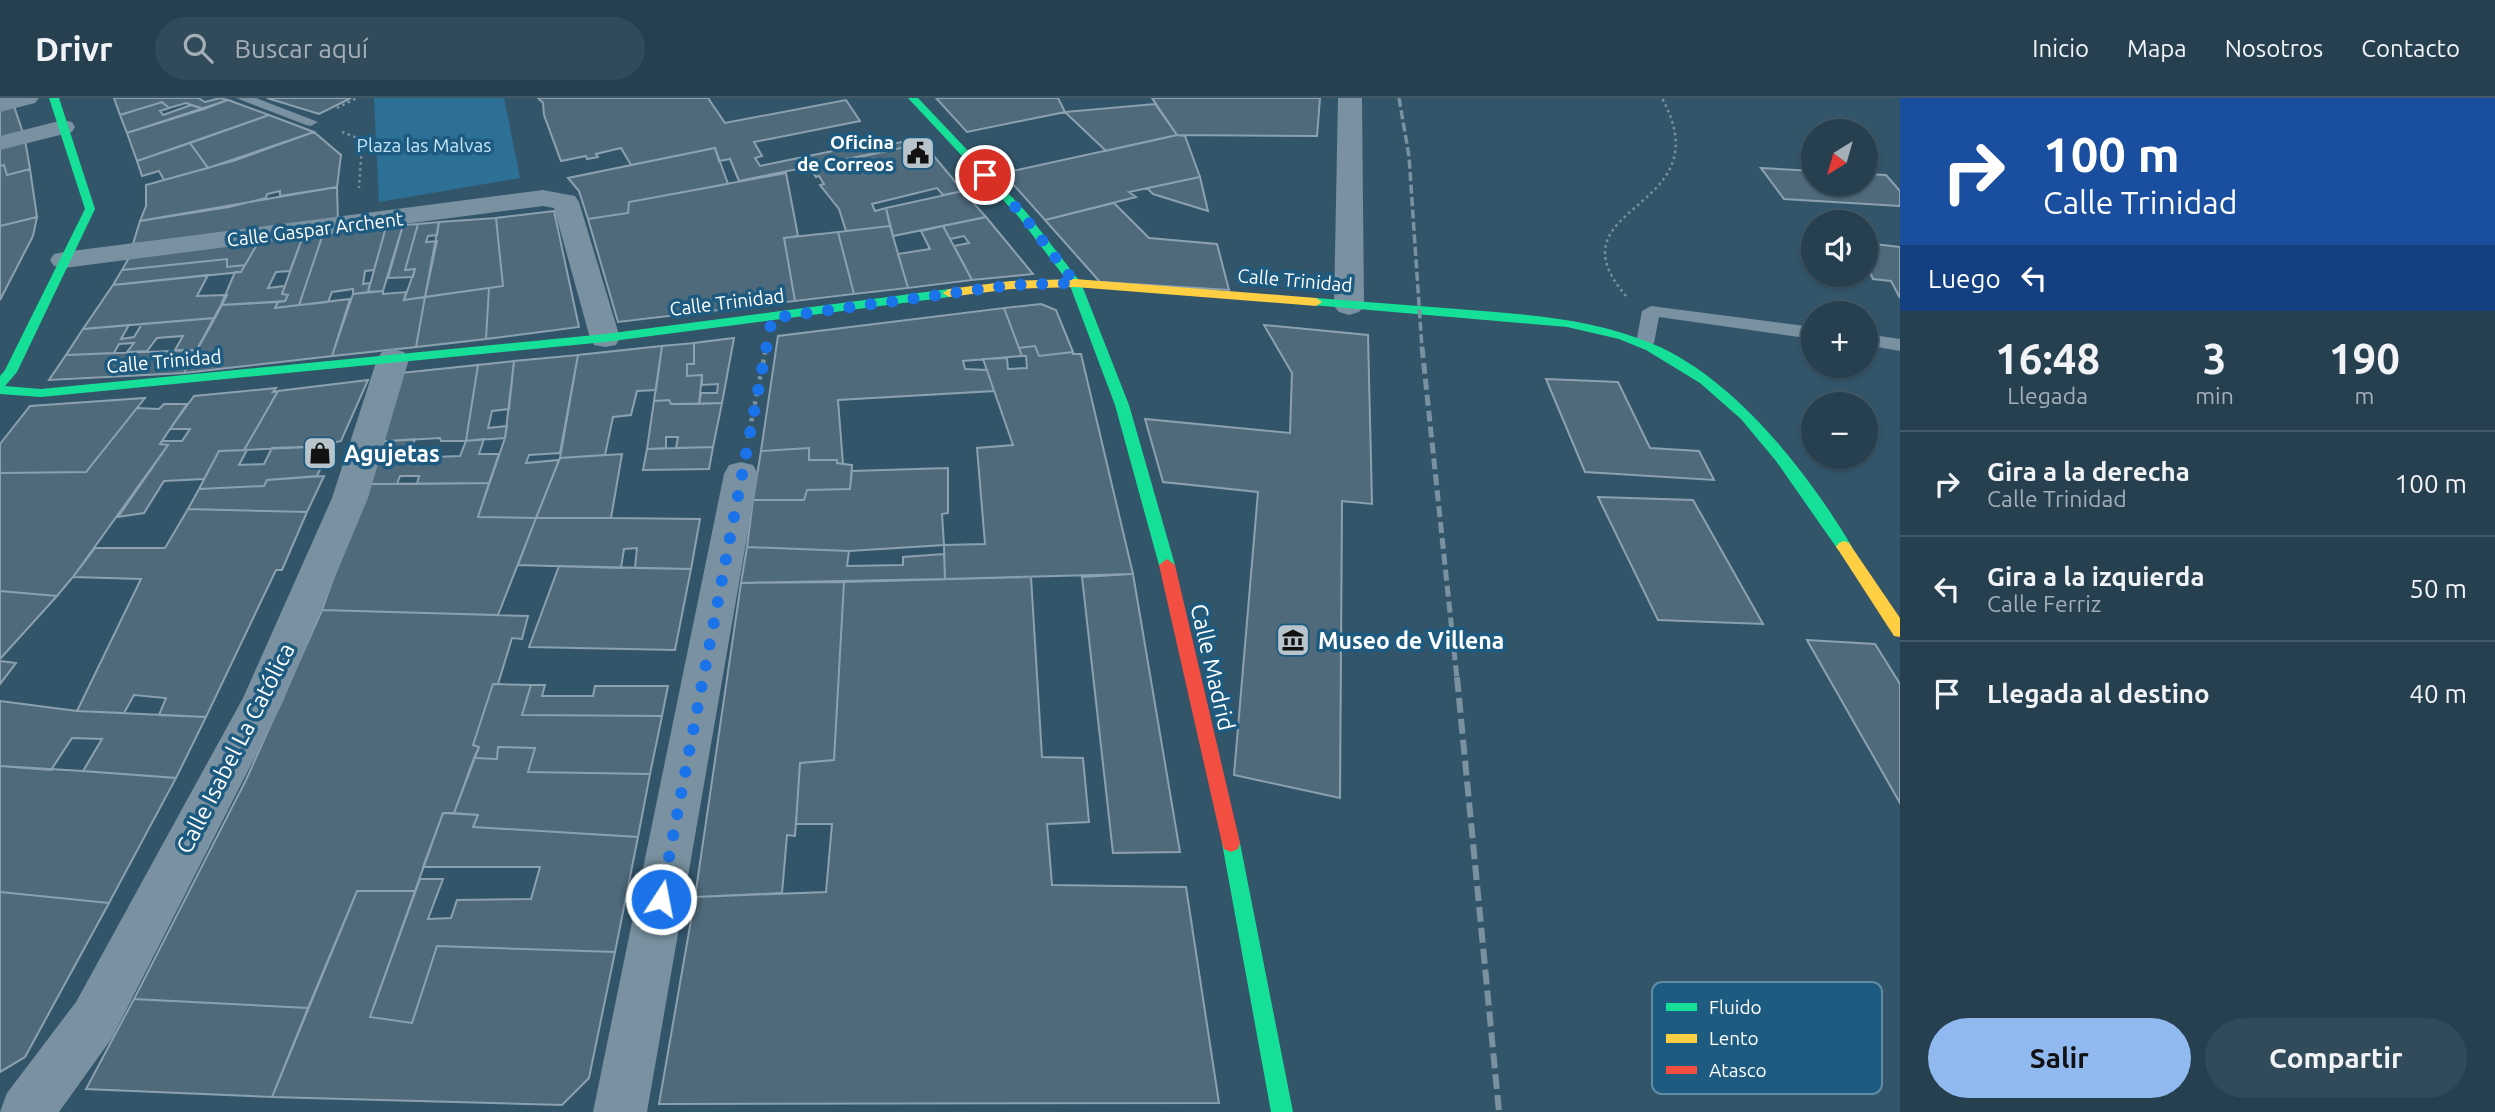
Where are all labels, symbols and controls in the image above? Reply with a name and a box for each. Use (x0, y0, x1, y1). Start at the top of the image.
search box (155, 17, 645, 80)
icon: search (179, 29, 217, 67)
text: Drivr (35, 30, 113, 67)
text: Buscar aquí (235, 34, 368, 63)
text: Inicio (2032, 35, 2089, 62)
text: Mapa (2127, 35, 2187, 62)
text: Nosotros (2225, 35, 2323, 62)
text: Contacto (2361, 35, 2460, 62)
north arrow (1801, 119, 1878, 196)
map controls (1801, 119, 1878, 469)
icon: right (1928, 126, 2019, 217)
text: 100 m (2043, 126, 2180, 181)
place label: Oficina de Correos (797, 131, 894, 175)
park label: Plaza las Malvas (357, 134, 491, 156)
public building icon: Oficina de Correos (899, 134, 937, 172)
pin (955, 145, 1015, 205)
icon: arrive (966, 156, 1004, 194)
text: Calle Trinidad (2043, 184, 2237, 220)
street label: Calle Gaspar Archent (226, 207, 405, 251)
button: sound (1801, 210, 1878, 287)
icon: left (2015, 259, 2053, 297)
street label: Calle Trinidad (1237, 264, 1353, 296)
text: Luego (1928, 264, 2001, 293)
street label: Calle Trinidad (668, 284, 786, 320)
button: + (1801, 301, 1878, 378)
text: 16:48 (1995, 335, 2100, 382)
text: 3 (2203, 335, 2226, 382)
text: 190 (2329, 335, 2400, 382)
street label: Calle Trinidad (106, 345, 222, 377)
text: Llegada (2007, 383, 2088, 408)
text: min (2195, 383, 2234, 408)
text: m (2354, 383, 2374, 408)
button: − (1801, 392, 1878, 469)
shop icon: Agujetas (301, 434, 339, 472)
place label: Agujetas (344, 441, 440, 466)
text: Gira a la derecha (1987, 457, 2190, 486)
icon: right (1928, 465, 1966, 503)
text: 100 m (2395, 469, 2467, 498)
text: Calle Trinidad (1987, 486, 2127, 511)
text: Gira a la izquierda (1987, 562, 2205, 591)
icon: left (1928, 570, 1966, 608)
text: 50 m (2409, 574, 2467, 603)
text: Calle Ferriz (1987, 591, 2101, 616)
street label: Calle Madrid (1186, 601, 1240, 733)
museum icon: Museo de Villena (1274, 621, 1312, 659)
place label: Museo de Villena (1318, 628, 1504, 653)
street label: Calle Isabel La Católica (171, 639, 299, 857)
icon: arrive (1928, 675, 1966, 713)
text: Llegada al destino (1987, 679, 2210, 708)
text: 40 m (2409, 679, 2467, 708)
position arrow (624, 862, 698, 936)
legend (1652, 982, 1882, 1094)
text: Fluido (1709, 996, 1762, 1018)
button: Salir (1928, 1018, 2191, 1098)
button: Compartir (2205, 1018, 2467, 1098)
text: Lento (1709, 1027, 1759, 1049)
text: Atasco (1709, 1059, 1767, 1081)

